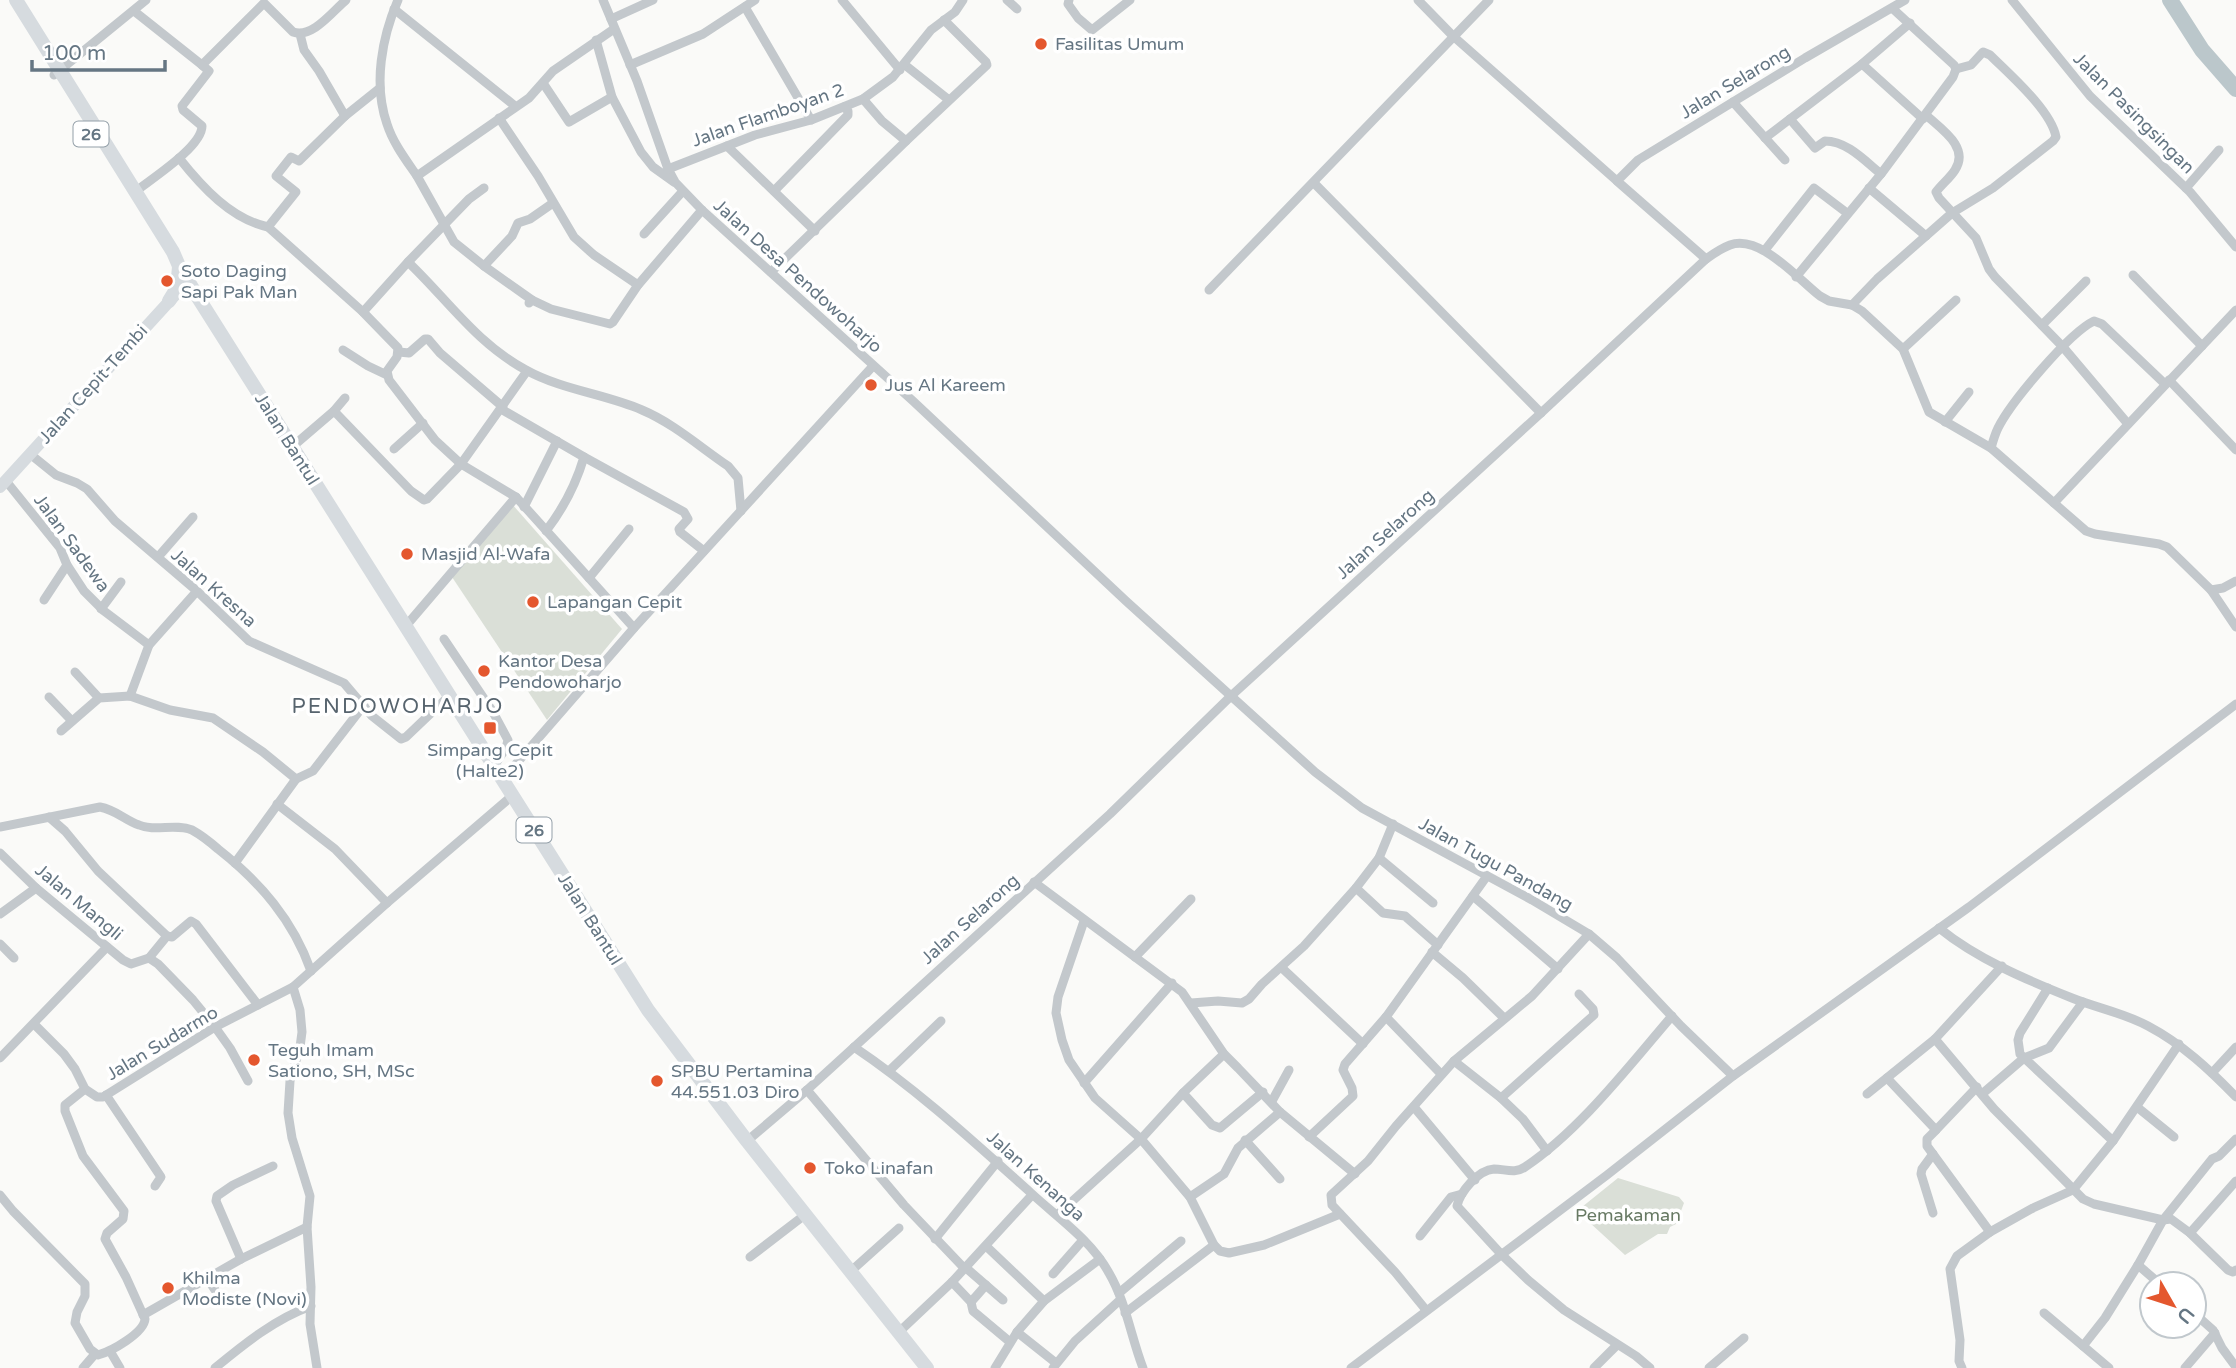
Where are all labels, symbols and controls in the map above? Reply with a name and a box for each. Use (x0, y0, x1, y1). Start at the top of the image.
scale bar (32, 28, 164, 72)
place label: Fasilitas Umum (1055, 33, 1184, 55)
marker: Fasilitas Umum (1033, 36, 1049, 52)
text: 100 m (42, 41, 106, 66)
street label: Jalan Selarong (1676, 41, 1794, 123)
street label: Jalan Pasingsingan (2069, 48, 2199, 178)
street label: Jalan Flamboyan 2 (689, 79, 847, 151)
road number: 26 (74, 122, 108, 146)
street label: Jalan Desa Pendowoharjo (709, 194, 887, 358)
place label: Soto Daging Sapi Pak Man (181, 260, 297, 303)
marker: Soto Daging Sapi Pak Man (159, 273, 175, 289)
street label: Jalan Cepit-Tembi (34, 320, 152, 448)
place label: Jus Al Kareem (885, 374, 1006, 396)
marker: Jus Al Kareem (863, 377, 879, 393)
street label: Jalan Bantul (250, 389, 324, 489)
street label: Jalan Selarong (1331, 484, 1439, 584)
street label: Jalan Sadewa (29, 490, 115, 596)
place label: Masjid Al-Wafa (421, 543, 550, 565)
street label: Jalan Kresna (167, 544, 261, 632)
marker: Masjid Al-Wafa (399, 546, 415, 562)
place label: Lapangan Cepit (547, 591, 682, 613)
marker: Lapangan Cepit (525, 594, 541, 610)
place label: Kantor Desa Pendowoharjo (498, 650, 622, 693)
marker: Kantor Desa Pendowoharjo (476, 663, 492, 679)
district label: PENDOWOHARJO (292, 694, 504, 719)
marker: Simpang Cepit (Halte2) (482, 720, 498, 736)
place label: Simpang Cepit (Halte2) (427, 739, 553, 782)
street label: Jalan Tugu Pandang (1415, 812, 1577, 916)
road number: 26 (516, 818, 552, 842)
street label: Jalan Mangli (31, 859, 127, 945)
street label: Jalan Bantul (553, 869, 627, 969)
street label: Jalan Selarong (916, 869, 1024, 969)
street label: Jalan Sudarmo (102, 1001, 222, 1085)
place label: Teguh Imam Sationo, SH, MSc (268, 1039, 414, 1082)
marker: Teguh Imam Sationo, SH, MSc (246, 1052, 262, 1068)
place label: SPBU Pertamina 44.551.03 Diro (671, 1060, 813, 1103)
marker: SPBU Pertamina 44.551.03 Diro (649, 1073, 665, 1089)
street label: Jalan Kenanga (982, 1126, 1090, 1226)
place label: Toko Linafan (824, 1157, 933, 1179)
marker: Toko Linafan (802, 1160, 818, 1176)
park label: Pemakaman (1575, 1204, 1681, 1226)
place label: Khilma Modiste (Novi) (182, 1267, 307, 1310)
north arrow (2138, 1270, 2208, 1340)
marker: Khilma Modiste (Novi) (160, 1280, 176, 1296)
text: U (2172, 1303, 2199, 1328)

